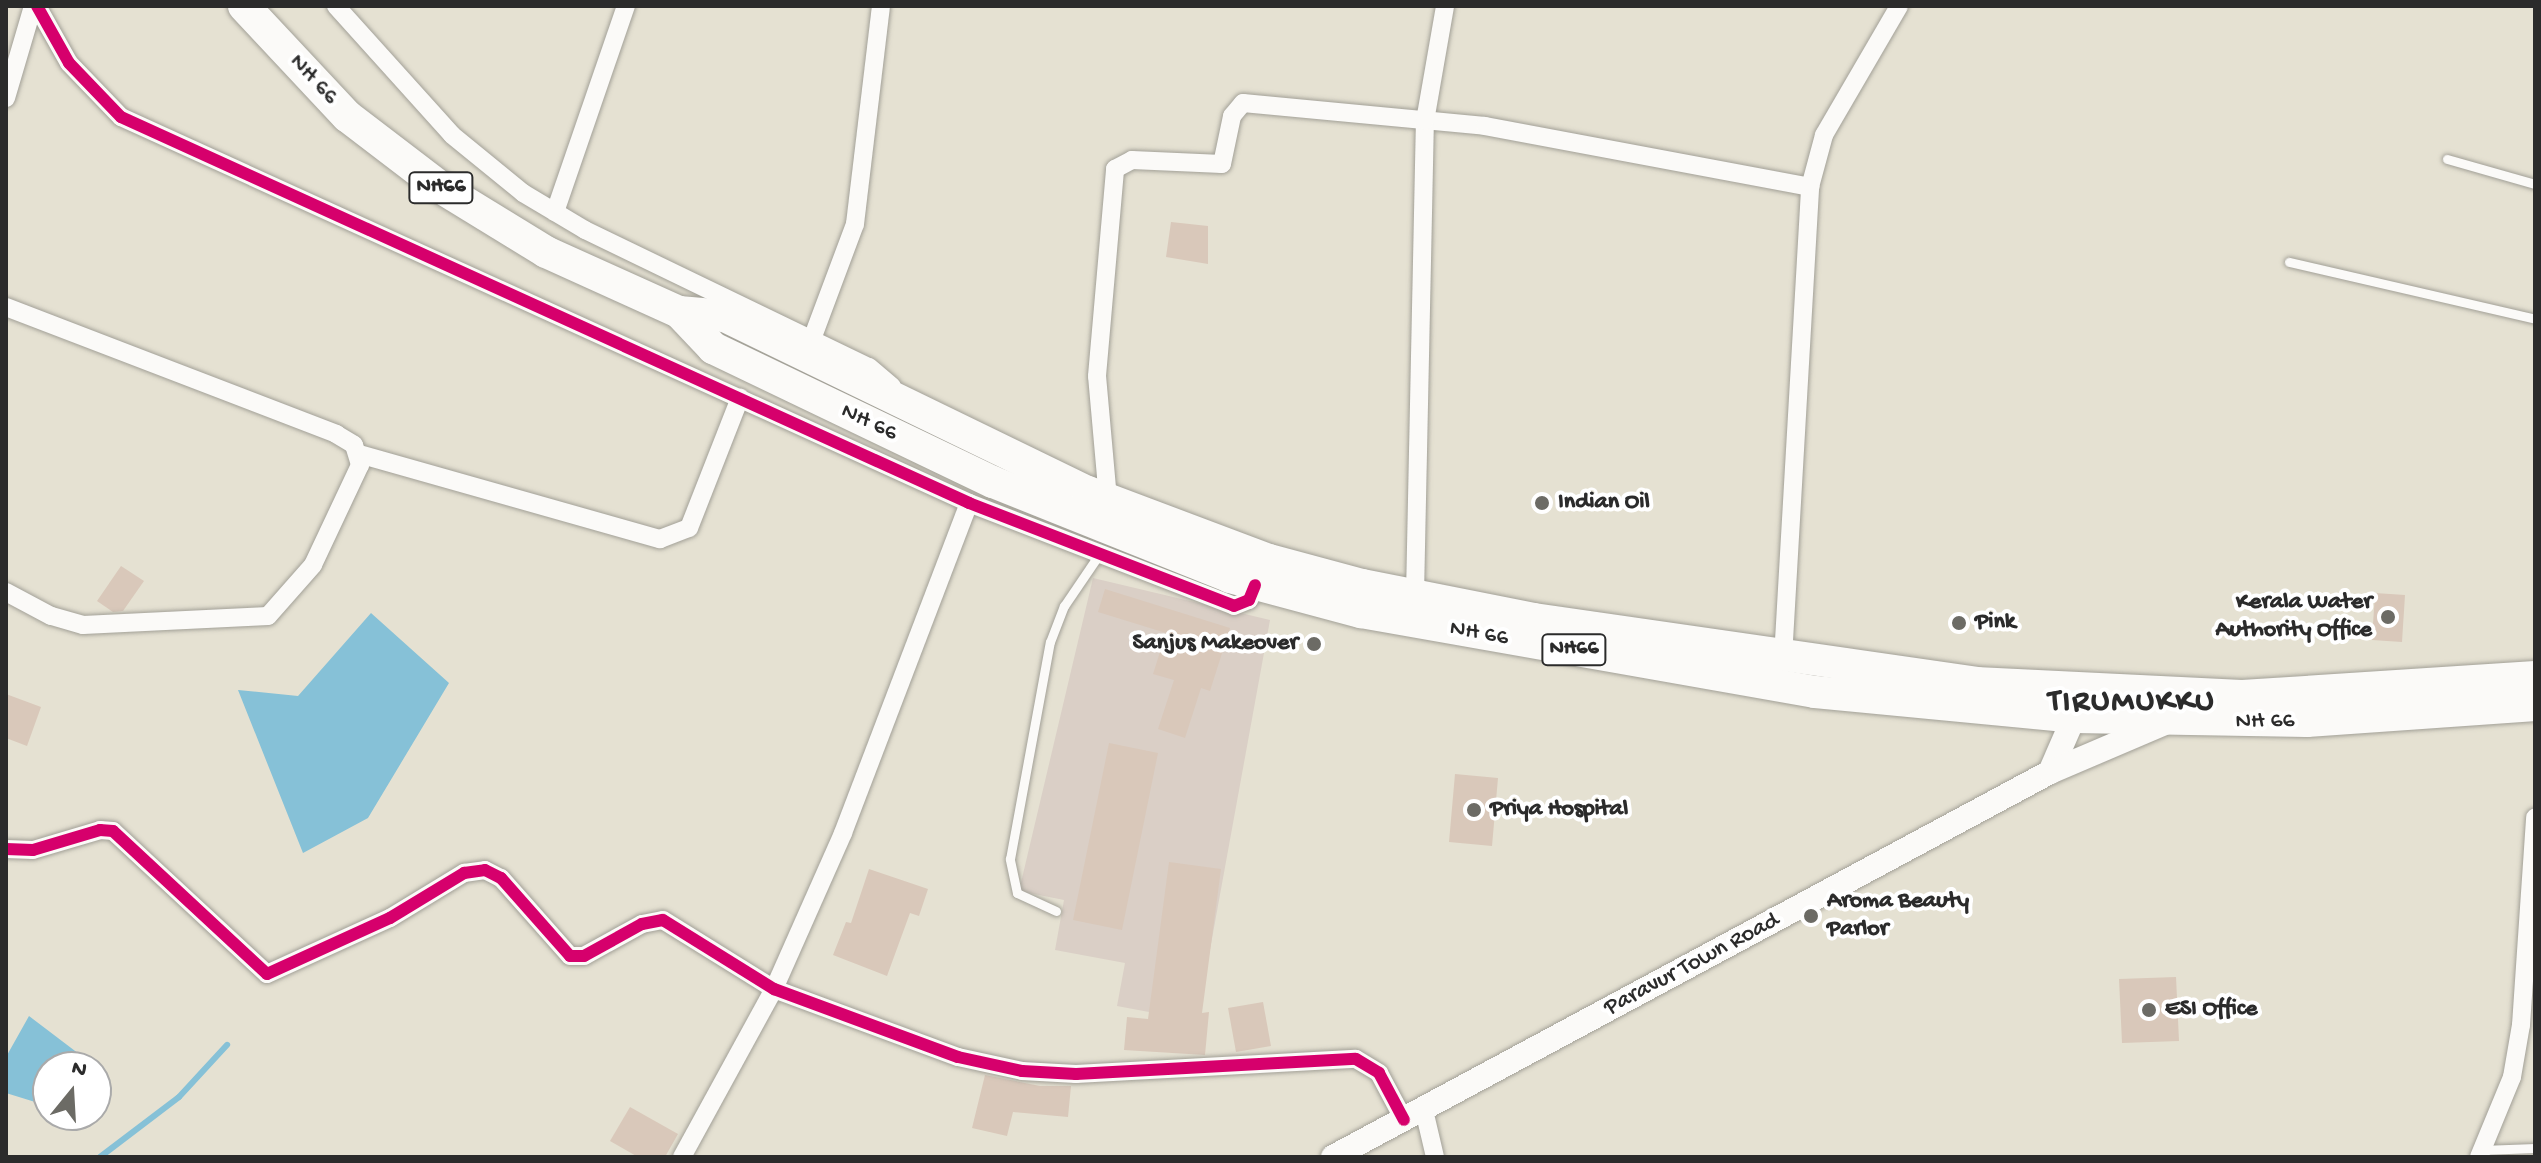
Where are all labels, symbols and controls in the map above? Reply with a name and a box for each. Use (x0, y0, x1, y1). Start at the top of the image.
street label: NH 66 (282, 48, 344, 112)
road number: NH66 (407, 170, 475, 206)
street label: NH 66 (836, 397, 902, 449)
place label: Indian Oil (1558, 489, 1650, 517)
marker: Indian Oil (1533, 494, 1551, 512)
place label: Kerala Water Authority Office (2216, 589, 2372, 645)
marker: Kerala Water Authority Office (2379, 608, 2397, 626)
place label: Pink (1975, 609, 2016, 637)
marker: Pink (1950, 614, 1968, 632)
street label: NH 66 (1447, 615, 1511, 653)
place label: Sanjus Makeover (1132, 630, 1298, 658)
road number: NH66 (1540, 632, 1608, 668)
marker: Sanjus Makeover (1305, 635, 1323, 653)
district label: TIRUMUKKU (2048, 684, 2216, 722)
street label: NH 66 (2235, 707, 2295, 737)
place label: Priya Hospital (1490, 796, 1628, 824)
marker: Priya Hospital (1465, 801, 1483, 819)
place label: Aroma Beauty Parlor (1827, 888, 1969, 944)
street label: Paravur Town Road (1600, 907, 1784, 1023)
marker: Aroma Beauty Parlor (1802, 907, 1820, 925)
place label: ESI Office (2165, 996, 2257, 1024)
marker: ESI Office (2140, 1001, 2158, 1019)
north arrow (32, 1051, 112, 1131)
text: N (68, 1055, 90, 1085)

